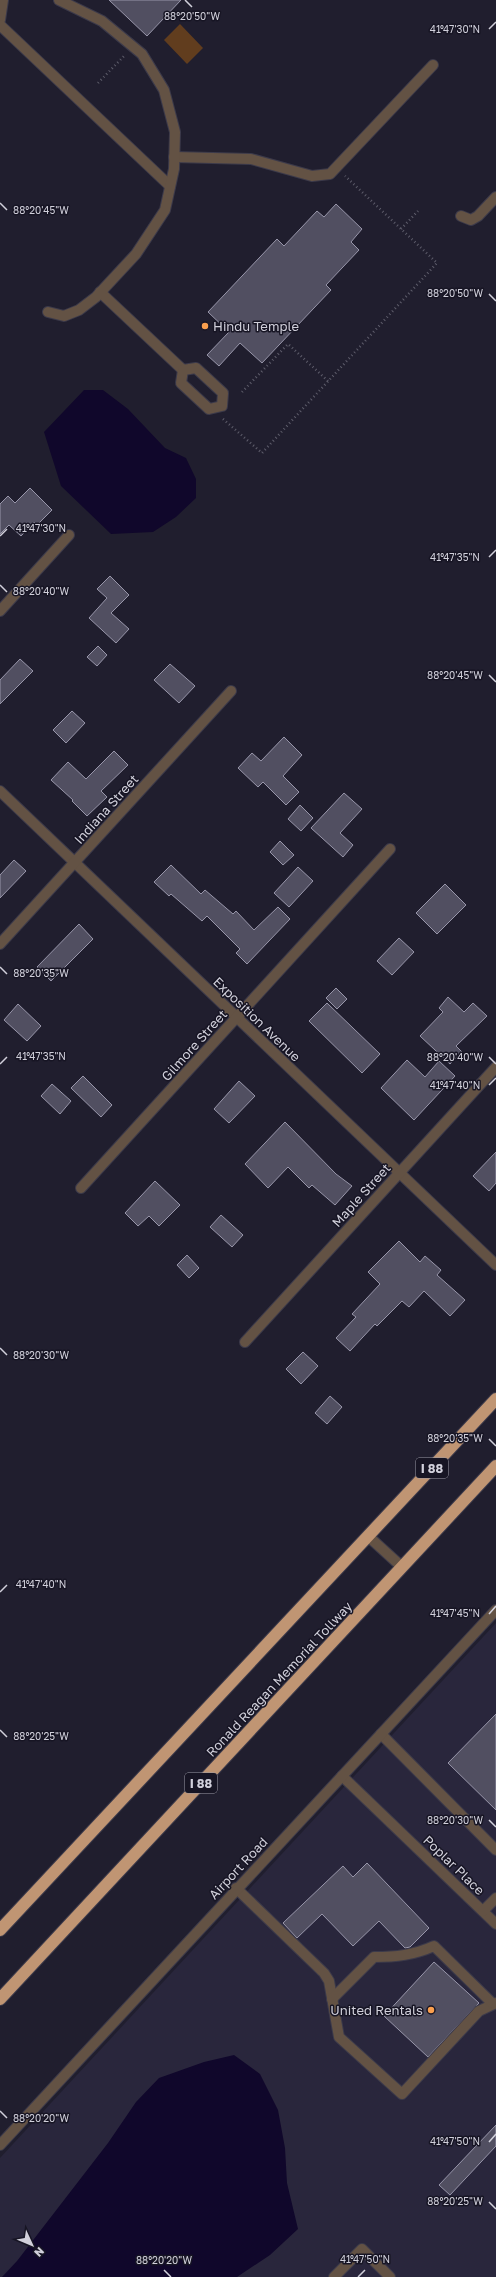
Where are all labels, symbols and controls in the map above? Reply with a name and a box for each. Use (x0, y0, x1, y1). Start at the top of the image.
text: 88°20'50"W (164, 10, 220, 22)
text: 41°47'30"N (430, 23, 480, 35)
text: 88°20'45"W (13, 204, 69, 216)
text: 88°20'50"W (427, 287, 483, 299)
place label: Hindu Temple (213, 318, 299, 334)
marker: Hindu Temple (200, 321, 210, 331)
text: 41°47'30"N (16, 522, 66, 534)
text: 41°47'35"N (430, 551, 480, 563)
text: 88°20'40"W (13, 585, 70, 597)
text: 88°20'45"W (427, 669, 483, 681)
street label: Indiana Street (71, 771, 141, 847)
text: 88°20'35"W (13, 967, 69, 979)
street label: Exposition Avenue (210, 973, 304, 1065)
street label: Gilmore Street (158, 1006, 230, 1084)
text: 41°47'35"N (16, 1050, 66, 1062)
text: 88°20'40"W (427, 1051, 484, 1063)
text: 41°47'40"N (430, 1079, 480, 1091)
street label: Maple Street (328, 1160, 394, 1230)
text: 88°20'30"W (13, 1349, 69, 1361)
text: 88°20'35"W (427, 1432, 483, 1444)
road number: I 88 (416, 1458, 448, 1478)
text: 41°47'40"N (16, 1578, 66, 1590)
street label: Ronald Reagan Memorial Tollway (203, 1598, 356, 1760)
text: 41°47'45"N (430, 1607, 480, 1619)
text: 88°20'25"W (13, 1730, 69, 1742)
road number: I 88 (185, 1773, 217, 1793)
text: 88°20'30"W (427, 1814, 483, 1826)
street label: Poplar Place (420, 1832, 488, 1898)
street label: Airport Road (205, 1834, 271, 1902)
place label: United Rentals (330, 2002, 423, 2018)
marker: United Rentals (426, 2005, 436, 2015)
text: 88°20'20"W (13, 2112, 69, 2124)
text: 41°47'50"N (430, 2135, 480, 2147)
text: 88°20'25"W (427, 2195, 483, 2207)
north arrow (12, 2225, 52, 2265)
text: N (32, 2245, 47, 2260)
text: 41°47'50"N (340, 2253, 390, 2265)
text: 88°20'20"W (136, 2254, 192, 2266)

